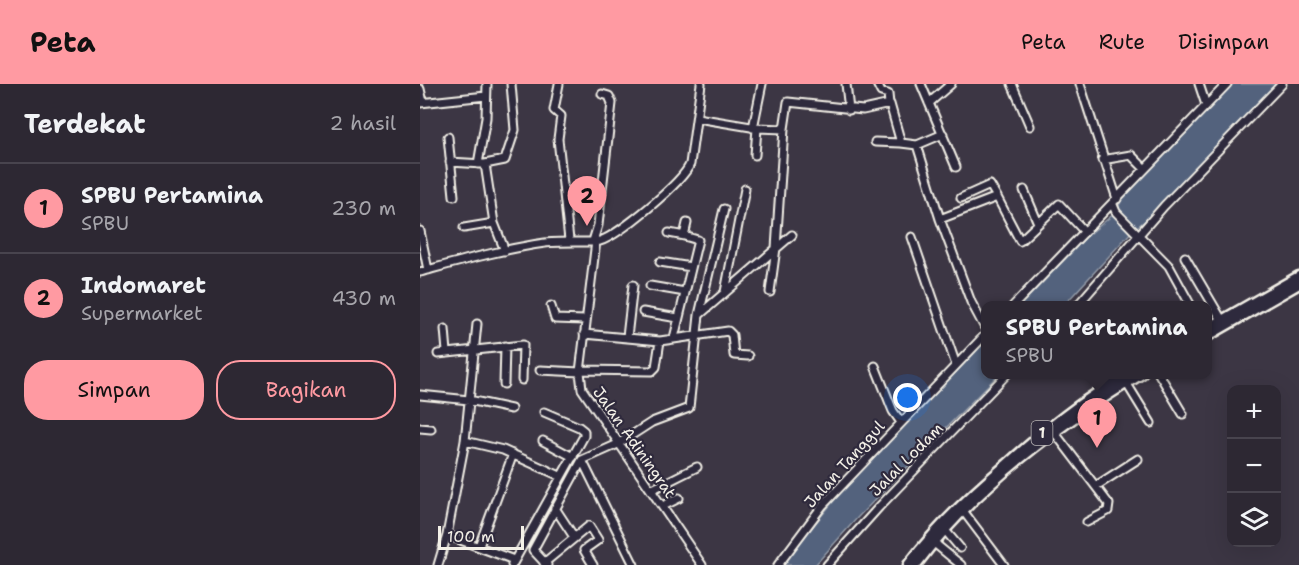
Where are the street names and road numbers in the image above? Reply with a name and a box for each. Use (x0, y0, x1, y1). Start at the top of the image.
street label: Jalan Adiningrat (588, 382, 681, 502)
street label: Jalan Tanggul (800, 416, 889, 512)
street label: Jalal Lodam (865, 418, 948, 501)
road number: 1 (1032, 421, 1052, 445)

